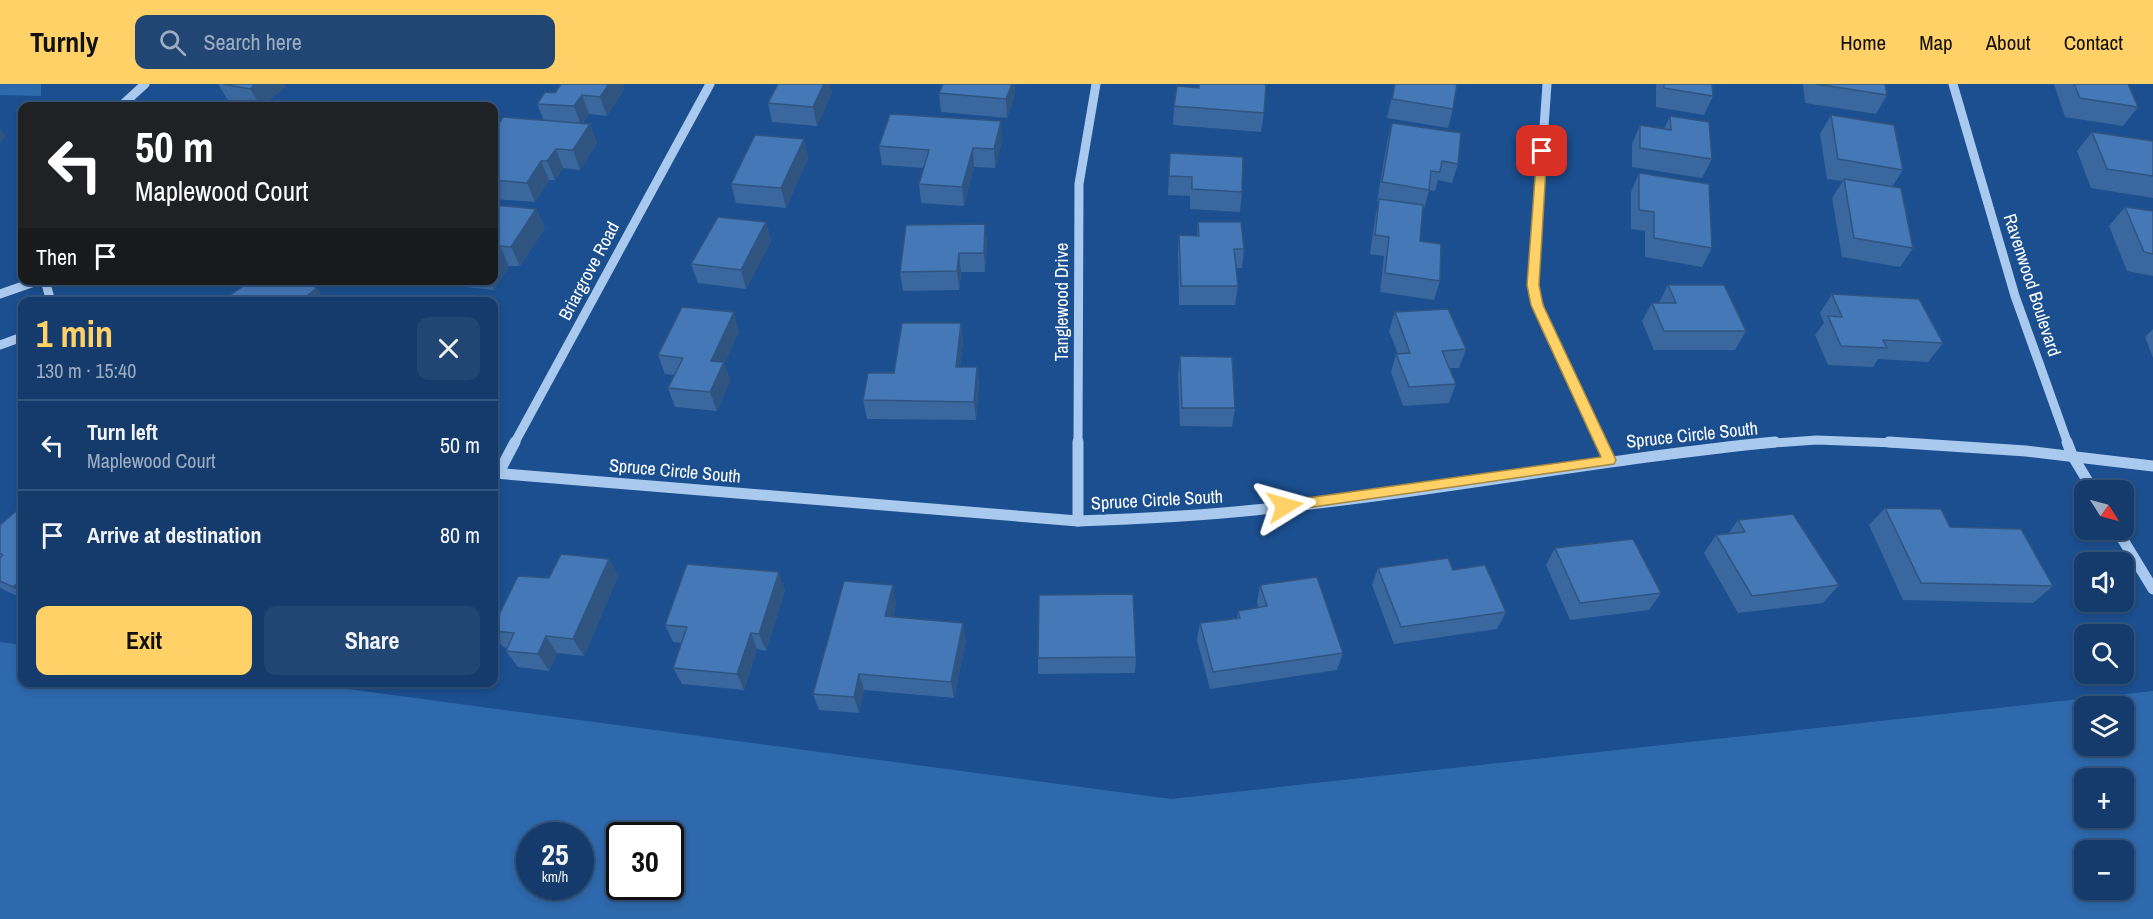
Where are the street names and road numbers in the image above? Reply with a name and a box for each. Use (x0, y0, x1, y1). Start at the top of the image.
street label: Ravenwood Boulevard (1998, 210, 2067, 359)
street label: Briargrove Road (552, 217, 625, 324)
street label: Tanglewood Drive (1049, 243, 1074, 361)
street label: Spruce Circle South (1625, 415, 1759, 454)
street label: Spruce Circle South (608, 452, 742, 489)
street label: Spruce Circle South (1090, 484, 1224, 515)

